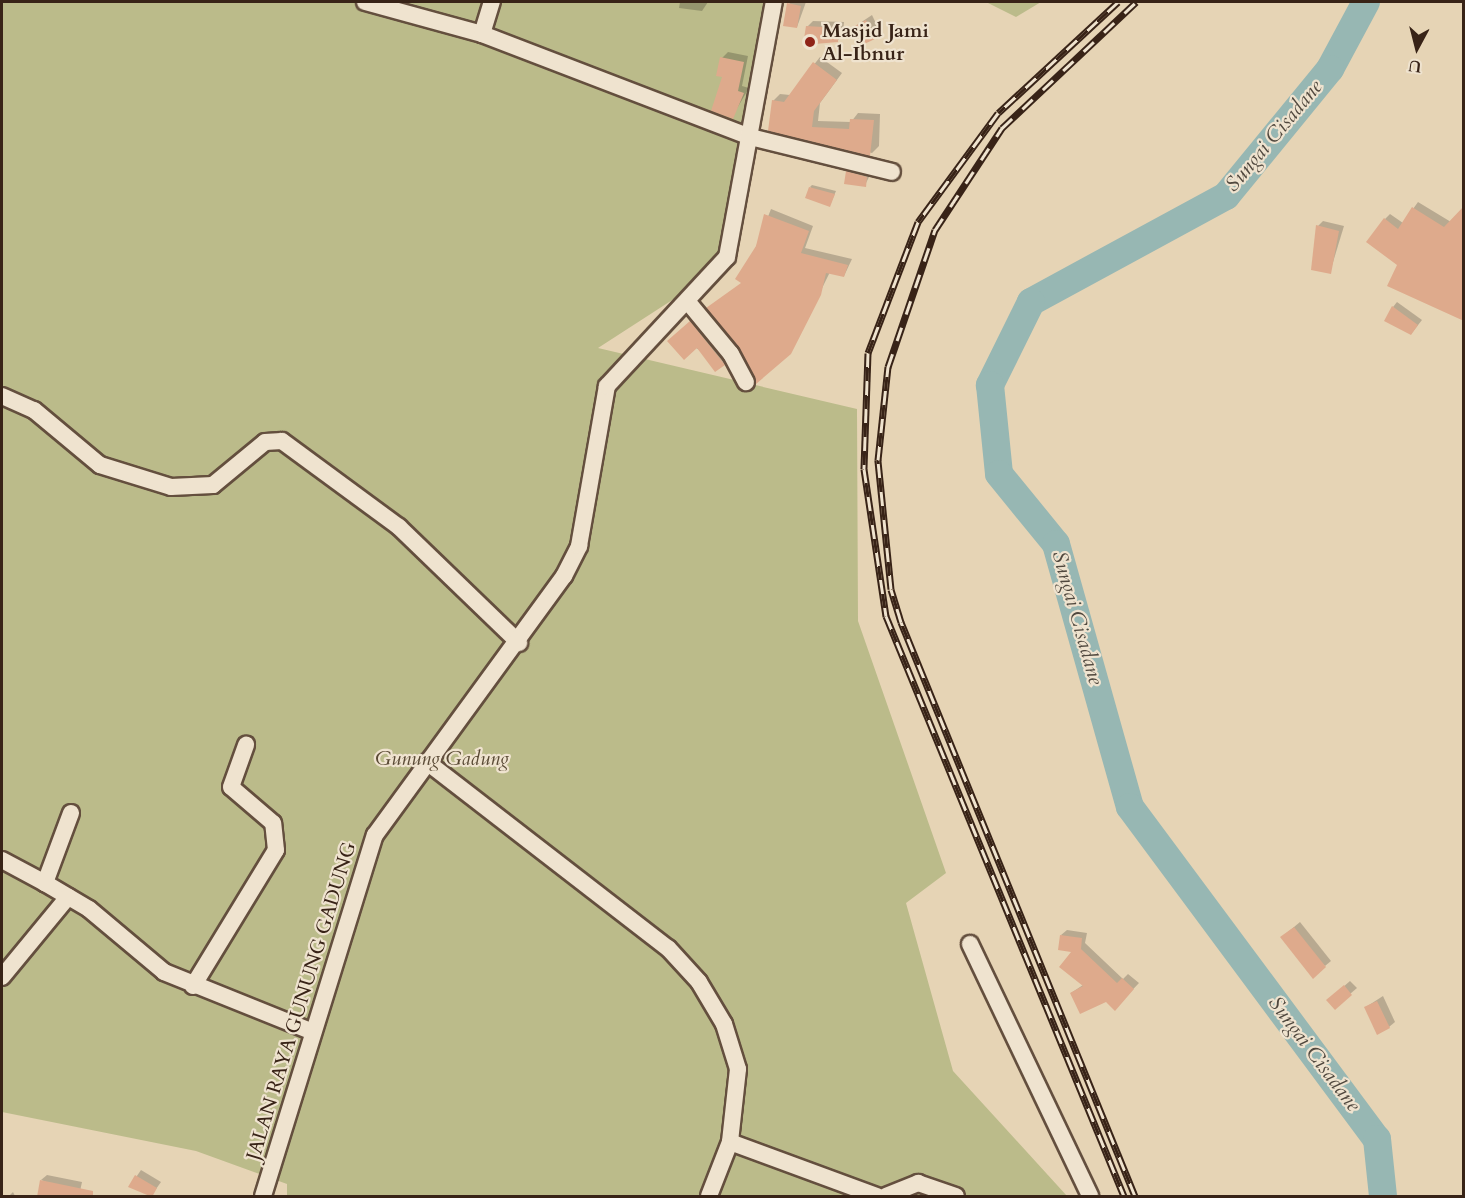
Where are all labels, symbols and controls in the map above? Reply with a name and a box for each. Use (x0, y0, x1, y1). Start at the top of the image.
north arrow (1387, 18, 1447, 78)
place label: Masjid Jami Al-Ibnur (822, 19, 929, 66)
marker: Masjid Jami Al-Ibnur (803, 35, 817, 49)
text: U (1407, 54, 1423, 78)
water label: Sungai Cisadane (1220, 75, 1328, 197)
water label: Sungai Cisadane (1046, 548, 1108, 688)
park label: Gunung Gadung (375, 746, 509, 770)
street label: JALAN RAYA GUNUNG GADUNG (241, 839, 361, 1163)
water label: Sungai Cisadane (1262, 991, 1366, 1117)

